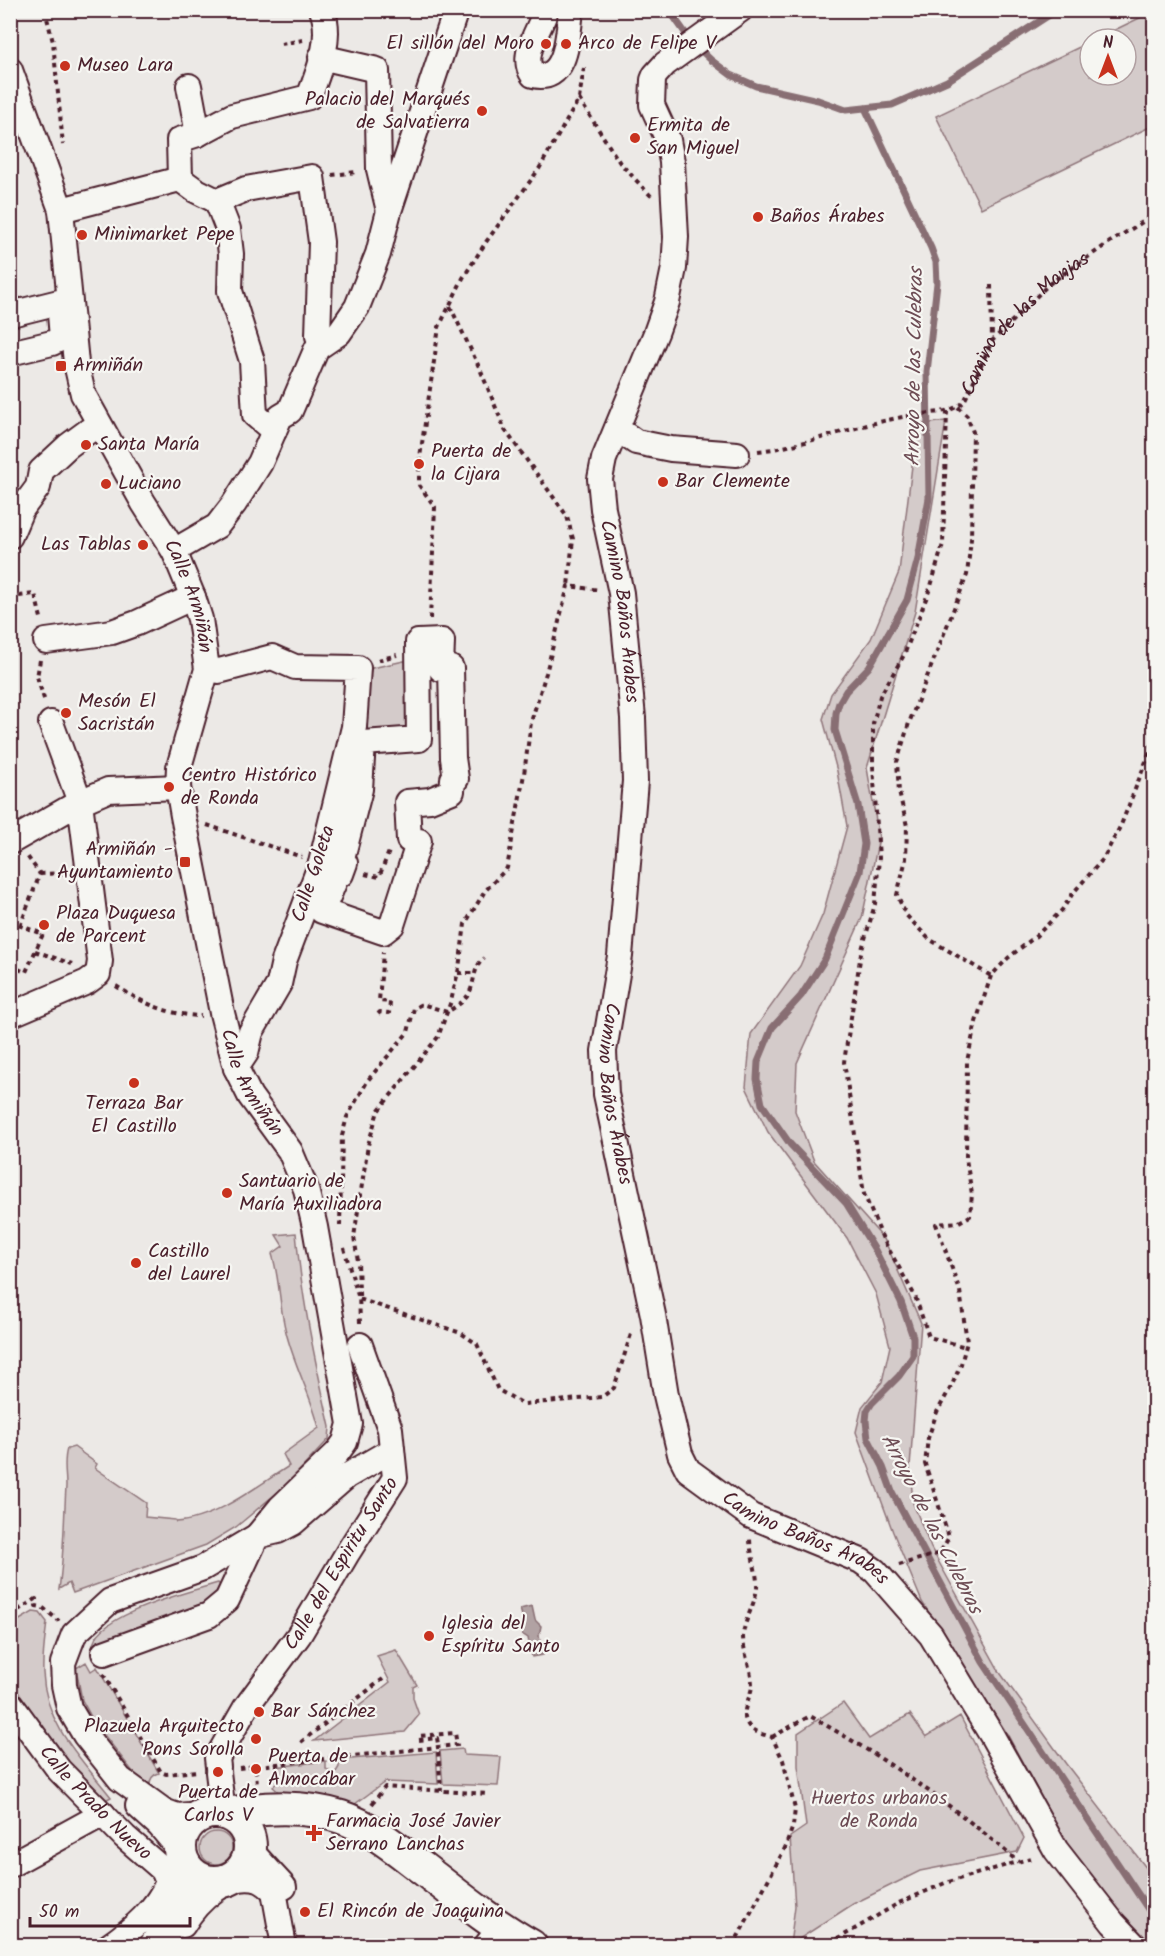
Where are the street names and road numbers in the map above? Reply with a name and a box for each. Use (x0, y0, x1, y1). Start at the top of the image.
street label: Camino de las Monjas (953, 244, 1097, 401)
street label: Camino Baños Árabes (590, 517, 647, 705)
street label: Calle Armiñán (154, 533, 221, 655)
street label: Calle Goleta (283, 821, 345, 927)
street label: Camino Baños Árabes (588, 1000, 641, 1188)
street label: Calle Armiñán (211, 1026, 291, 1144)
street label: Calle del Espiritu Santo (276, 1471, 408, 1658)
street label: Camino Baños Árabes (715, 1483, 897, 1593)
street label: Calle Prado Nuevo (30, 1739, 159, 1869)

